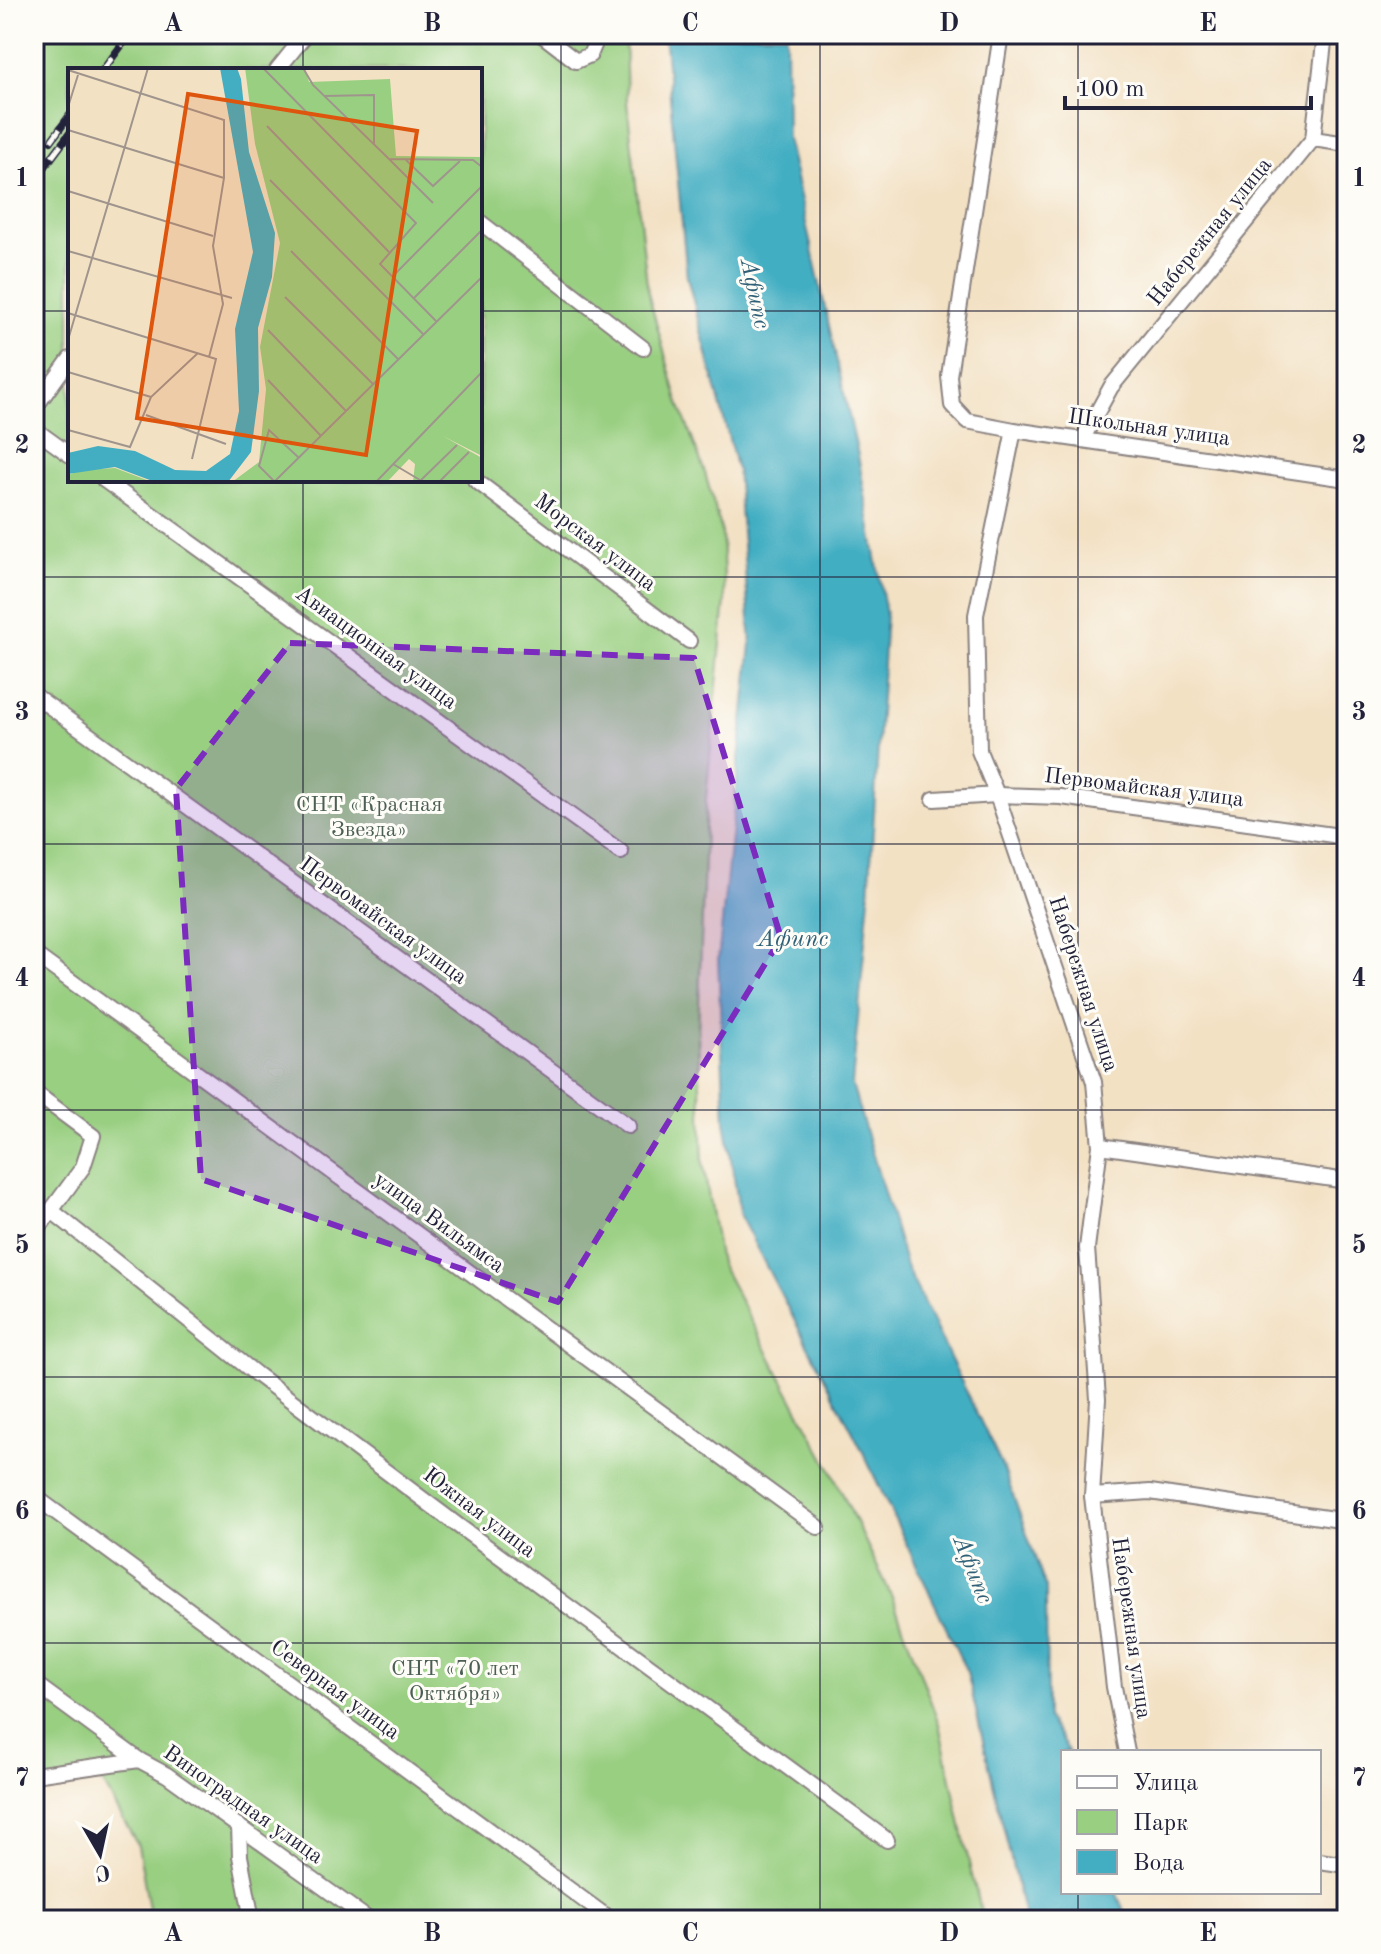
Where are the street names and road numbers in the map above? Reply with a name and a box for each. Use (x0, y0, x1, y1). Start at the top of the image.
street label: Набережная улица (1144, 154, 1276, 310)
street label: Школьная улица (1067, 406, 1231, 450)
street label: Морская улица (530, 490, 660, 596)
street label: Авиационная улица (291, 582, 461, 714)
street label: Первомайская улица (1043, 765, 1245, 811)
street label: Первомайская улица (295, 853, 471, 989)
street label: Набережная улица (1044, 893, 1122, 1075)
street label: улица Вильямса (370, 1168, 508, 1278)
street label: Южная улица (419, 1464, 539, 1562)
street label: Набережная улица (1107, 1536, 1155, 1720)
street label: Северная улица (266, 1636, 404, 1744)
street label: Виноградная улица (159, 1742, 327, 1868)

